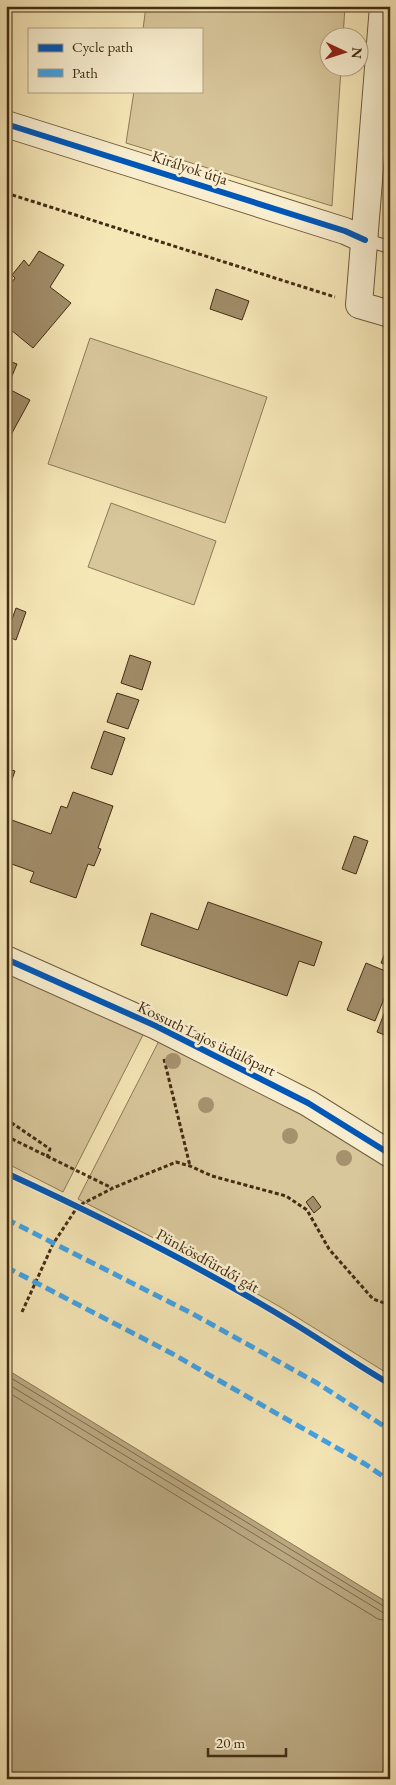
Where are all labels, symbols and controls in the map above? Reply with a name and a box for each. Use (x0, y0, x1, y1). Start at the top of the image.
legend (28, 28, 202, 92)
north arrow (318, 28, 368, 78)
text: Cycle path (72, 37, 134, 56)
text: N (348, 47, 366, 60)
text: Path (72, 63, 98, 82)
street label: Királyok útja (149, 145, 231, 190)
street label: Kossuth Lajos üdülőpart (134, 996, 279, 1081)
street label: Pünkösdfürdői gát (152, 1223, 263, 1297)
scale bar (208, 1725, 286, 1757)
text: 20 m (216, 1733, 245, 1752)

